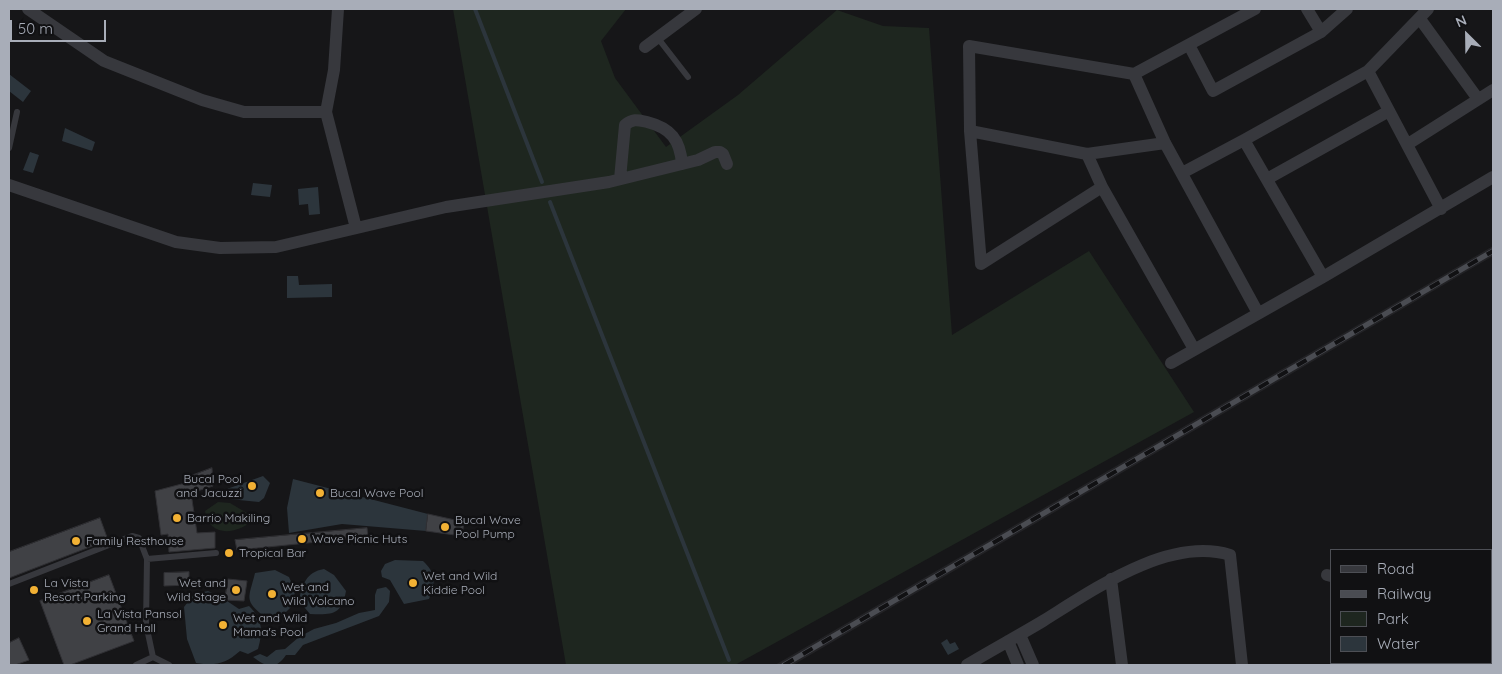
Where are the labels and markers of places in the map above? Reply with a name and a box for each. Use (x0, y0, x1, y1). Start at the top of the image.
place label: Bucal Pool and Jacuzzi (176, 472, 242, 500)
marker: Bucal Pool and Jacuzzi (246, 480, 258, 492)
place label: Bucal Wave Pool (330, 486, 423, 500)
marker: Bucal Wave Pool (314, 487, 326, 499)
place label: Barrio Makiling (187, 511, 270, 525)
marker: Barrio Makiling (171, 512, 183, 524)
place label: Bucal Wave Pool Pump (455, 513, 521, 541)
marker: Bucal Wave Pool Pump (439, 521, 451, 533)
place label: Wave Picnic Huts (312, 532, 407, 546)
marker: Wave Picnic Huts (296, 533, 308, 545)
place label: Family Resthouse (86, 534, 184, 548)
marker: Family Resthouse (70, 535, 82, 547)
place label: Tropical Bar (239, 546, 306, 560)
marker: Tropical Bar (223, 547, 235, 559)
place label: Wet and Wild Kiddie Pool (423, 569, 497, 597)
place label: La Vista Resort Parking (44, 576, 126, 604)
place label: Wet and Wild Stage (167, 576, 226, 604)
marker: Wet and Wild Kiddie Pool (407, 577, 419, 589)
place label: Wet and Wild Volcano (282, 580, 355, 608)
marker: La Vista Resort Parking (28, 584, 40, 596)
marker: Wet and Wild Stage (230, 584, 242, 596)
marker: Wet and Wild Volcano (266, 588, 278, 600)
place label: La Vista Pansol Grand Hall (97, 607, 182, 635)
place label: Wet and Wild Mama's Pool (233, 611, 307, 639)
marker: La Vista Pansol Grand Hall (81, 615, 93, 627)
marker: Wet and Wild Mama's Pool (217, 619, 229, 631)

